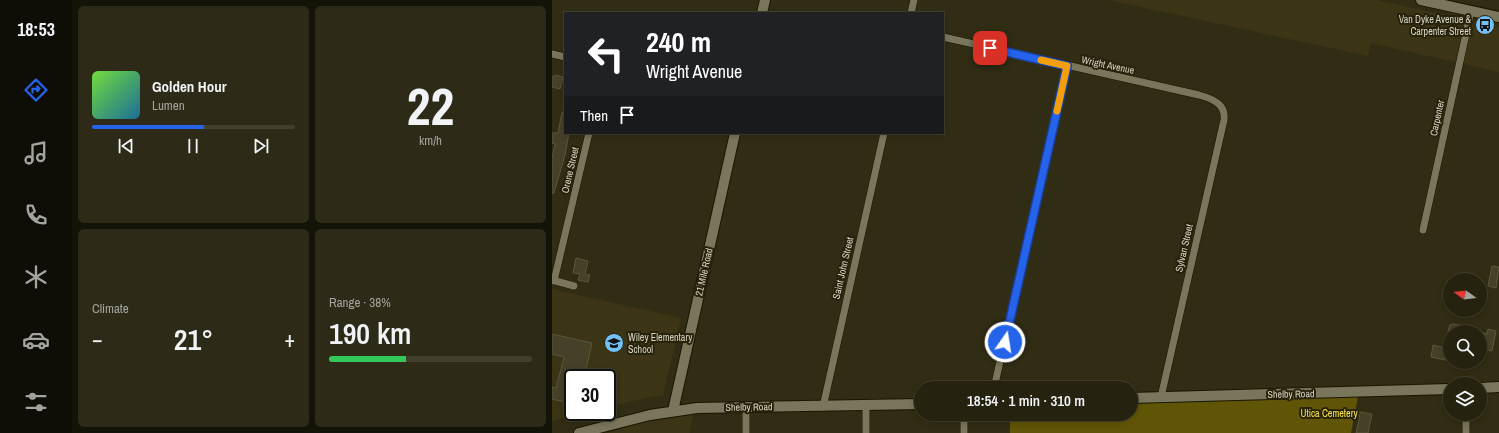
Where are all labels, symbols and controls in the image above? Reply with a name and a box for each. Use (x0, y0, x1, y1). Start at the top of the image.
place label: Van Dyke Avenue & Carpenter Street (1399, 13, 1472, 38)
bus stop icon: Van Dyke Avenue & Carpenter Street (1474, 14, 1496, 36)
text: 18:53 (17, 17, 55, 42)
text: 240 m (646, 23, 711, 61)
icon: left (580, 28, 632, 80)
pin (973, 31, 1007, 65)
icon: arrive (979, 37, 1001, 59)
street label: Wright Avenue (1080, 53, 1136, 77)
text: Wright Avenue (646, 59, 742, 84)
text: 22 (407, 71, 454, 141)
icon: directions (22, 76, 50, 104)
text: Golden Hour (152, 76, 227, 97)
text: Lumen (152, 97, 185, 114)
street label: Carpenter (1427, 99, 1447, 137)
icon: arrive (616, 104, 638, 126)
text: Then (580, 105, 608, 126)
text: km/h (419, 132, 442, 149)
icon: previous (115, 135, 137, 157)
icon: pause (182, 135, 204, 157)
icon: next (250, 135, 272, 157)
icon: music (22, 139, 50, 167)
street label: Orene Street (558, 145, 582, 194)
icon: phone (22, 201, 50, 229)
street label: Sylvan Street (1172, 222, 1196, 273)
street label: Saint John Street (830, 235, 857, 300)
street label: 21 Mile Road (692, 247, 716, 297)
icon: climate (22, 263, 50, 291)
north arrow (1443, 273, 1487, 317)
map controls (1443, 273, 1487, 421)
text: Range · 38% (329, 294, 391, 311)
text: Climate (92, 300, 129, 317)
text: 190 km (329, 313, 411, 353)
text: 21° (174, 319, 213, 359)
position arrow (984, 321, 1026, 363)
text: − (92, 324, 103, 354)
text: + (284, 324, 295, 354)
button: search (1443, 325, 1487, 369)
icon: car (22, 326, 50, 354)
place label: Wiley Elementary School (628, 331, 693, 356)
school or university icon: Wiley Elementary School (603, 332, 625, 354)
speed limit sign: 30 (564, 369, 616, 421)
button: layers (1443, 377, 1487, 421)
street label: Shelby Road (1267, 387, 1315, 401)
icon: filters (22, 388, 50, 416)
text: 18:54 · 1 min · 310 m (967, 390, 1085, 411)
street label: Shelby Road (725, 400, 773, 414)
park label: Utica Cemetery (1301, 407, 1358, 420)

